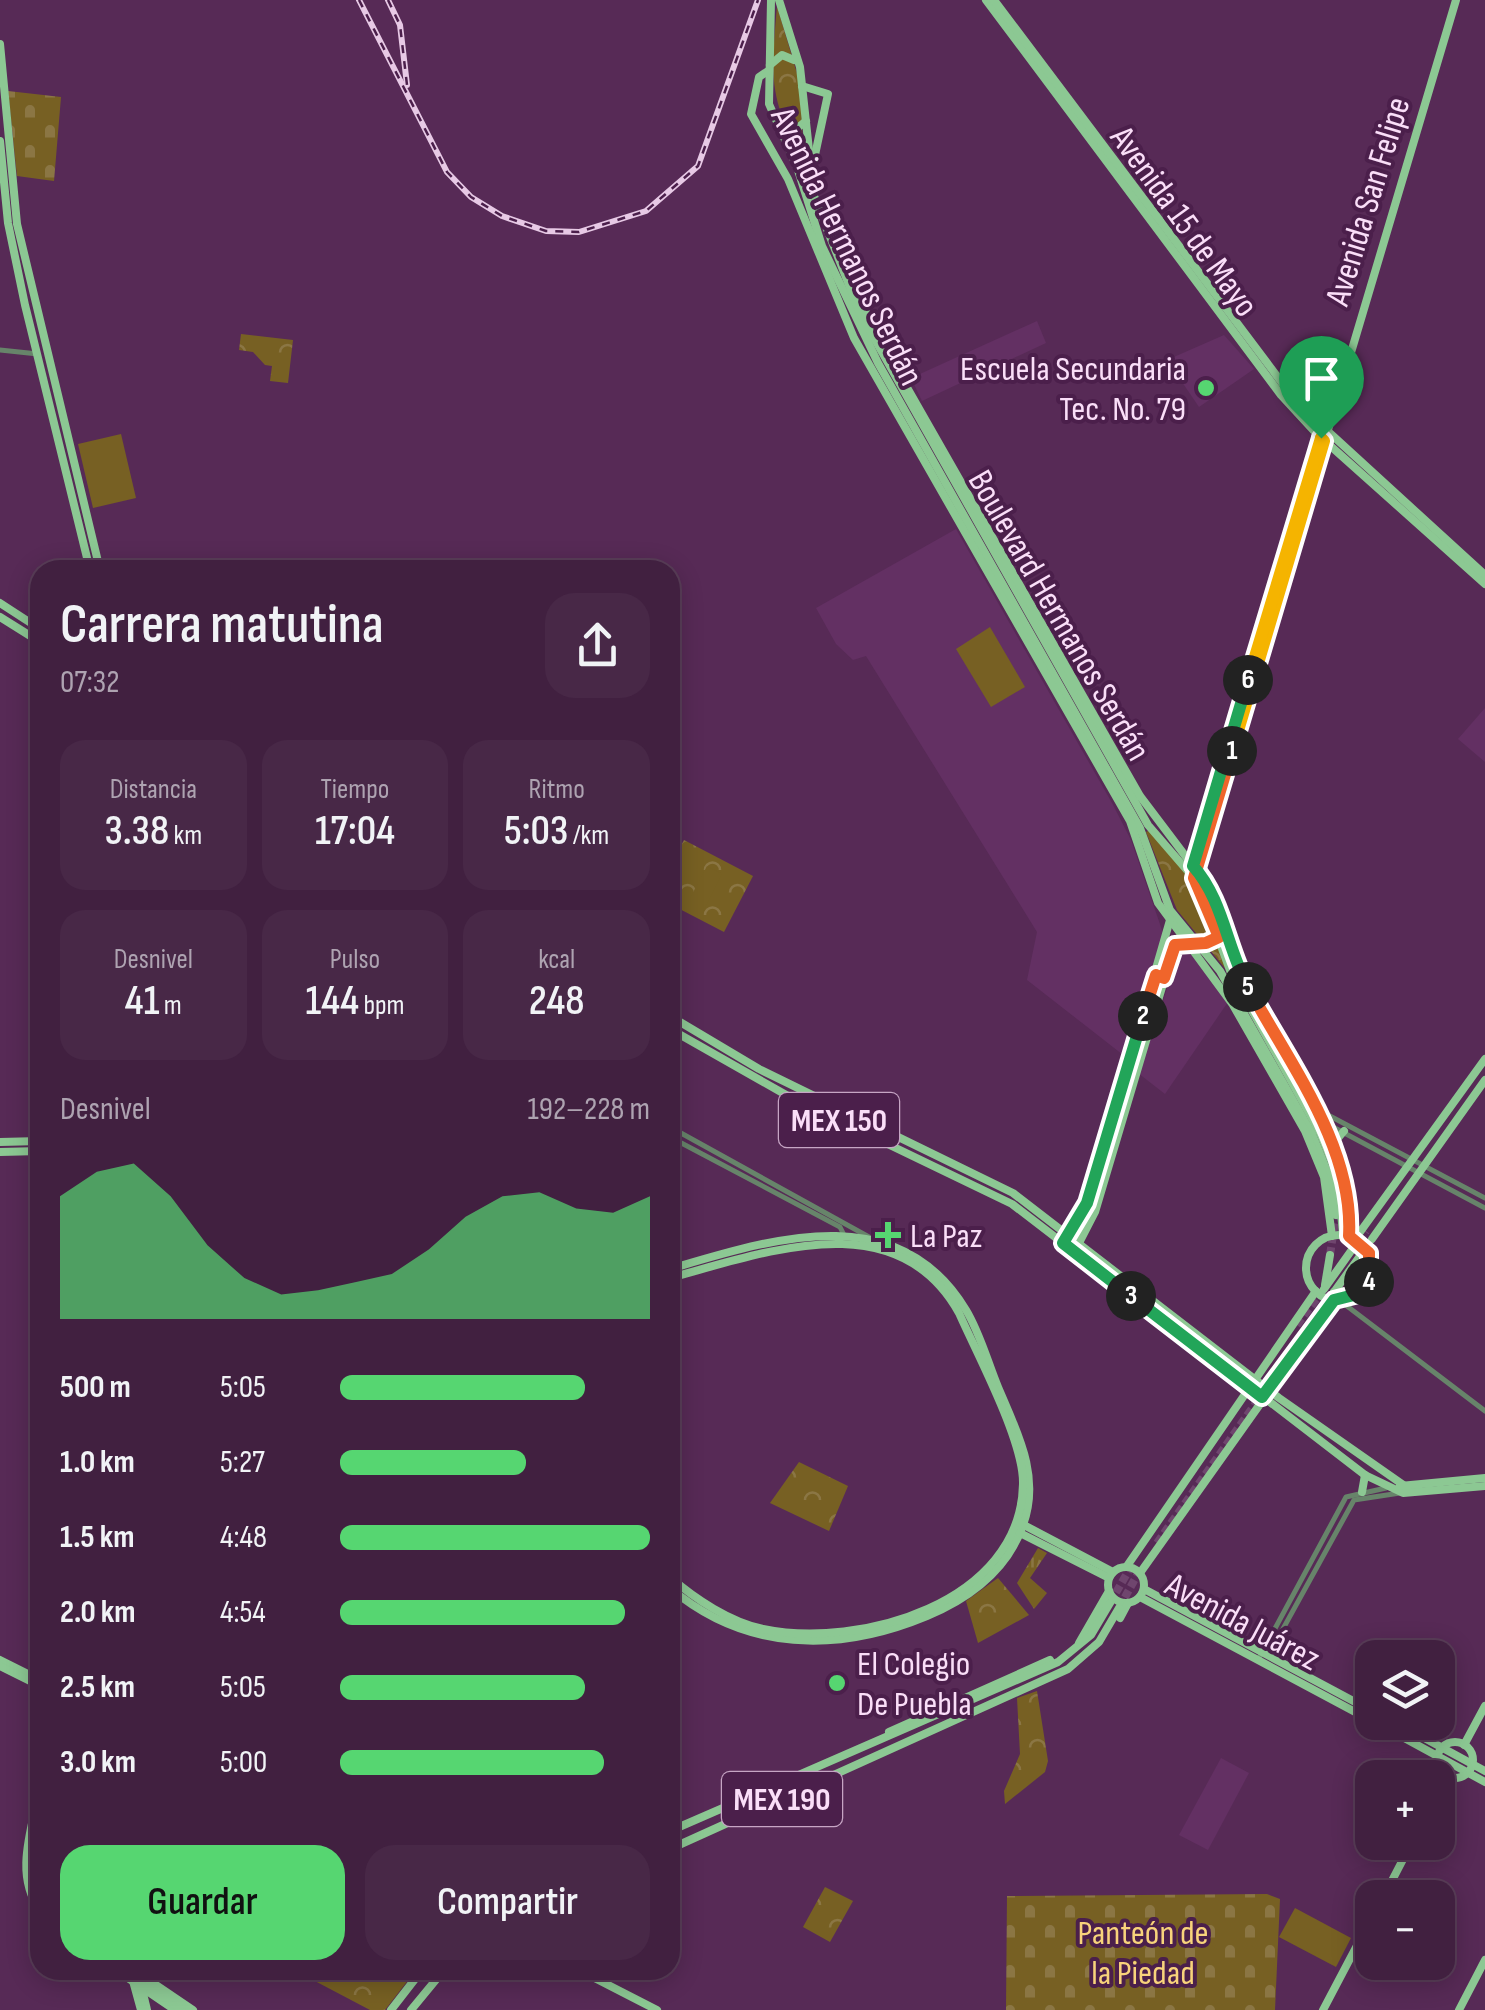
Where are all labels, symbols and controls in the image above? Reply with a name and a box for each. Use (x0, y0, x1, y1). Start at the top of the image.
street label: Avenida San Felipe (1316, 92, 1420, 312)
street label: Avenida Hermanos Serdán (760, 100, 933, 393)
street label: Avenida 15 de Mayo (1100, 117, 1267, 325)
pin (1279, 336, 1364, 439)
place label: Escuela Secundaria Tec. No. 79 (960, 348, 1186, 431)
icon: arrive (1294, 351, 1349, 406)
marker: Escuela Secundaria Tec. No. 79 (1195, 377, 1217, 399)
street label: Boulevard Hermanos Serdán (958, 463, 1159, 769)
text: Carrera matutina (60, 592, 384, 659)
button: share (545, 593, 650, 698)
pin: 6 (1223, 655, 1273, 705)
text: 07:32 (60, 663, 119, 702)
text: 6 (1241, 663, 1255, 696)
pin: 1 (1207, 726, 1257, 776)
text: 1 (1227, 734, 1237, 767)
text: Distancia (110, 773, 197, 806)
text: Tiempo (320, 773, 390, 806)
text: Ritmo (529, 773, 585, 806)
text: 3.38 (104, 806, 169, 857)
text: 17:04 (315, 806, 395, 857)
text: 5:03 (504, 806, 568, 857)
text: km (169, 819, 202, 852)
text: /km (568, 819, 609, 852)
text: Desnivel (114, 943, 193, 976)
text: Pulso (330, 943, 380, 976)
text: kcal (538, 943, 575, 976)
pin: 5 (1223, 962, 1273, 1012)
text: 5 (1242, 970, 1254, 1003)
text: 41 (125, 976, 159, 1027)
text: 144 (305, 976, 359, 1027)
text: 248 (529, 976, 585, 1027)
text: m (159, 989, 182, 1022)
text: bpm (359, 989, 405, 1022)
pin: 2 (1118, 991, 1168, 1041)
text: 2 (1137, 999, 1149, 1032)
text: Desnivel (60, 1090, 151, 1129)
text: 192–228 m (528, 1090, 650, 1129)
road number: MEX 150 (779, 1093, 899, 1147)
place label: La Paz (910, 1215, 982, 1258)
marker: La Paz (875, 1222, 901, 1248)
pin: 4 (1344, 1257, 1394, 1307)
text: 4 (1362, 1265, 1376, 1298)
pin: 3 (1106, 1271, 1156, 1321)
text: 3 (1125, 1279, 1137, 1312)
text: 500 m (60, 1368, 131, 1407)
text: 5:05 (220, 1368, 266, 1407)
text: 1.0 km (60, 1443, 135, 1482)
text: 5:27 (220, 1443, 265, 1482)
text: 1.5 km (60, 1518, 134, 1557)
text: 4:48 (220, 1518, 267, 1557)
street label: Avenida Juárez (1157, 1563, 1327, 1681)
text: 2.0 km (60, 1593, 136, 1632)
text: 4:54 (220, 1593, 266, 1632)
map controls (1355, 1640, 1455, 1980)
button: layers (1355, 1640, 1455, 1740)
place label: El Colegio De Puebla (857, 1643, 972, 1726)
text: 2.5 km (60, 1668, 135, 1707)
text: 5:05 (220, 1668, 266, 1707)
marker: El Colegio De Puebla (826, 1672, 848, 1694)
text: 3.0 km (60, 1743, 136, 1782)
text: 5:00 (220, 1743, 267, 1782)
button: + (1355, 1760, 1455, 1860)
road number: MEX 190 (722, 1772, 842, 1826)
button: Guardar (60, 1845, 345, 1960)
button: Compartir (365, 1845, 650, 1960)
button: − (1355, 1880, 1455, 1980)
park label: Panteón de la Piedad (1077, 1912, 1209, 1995)

